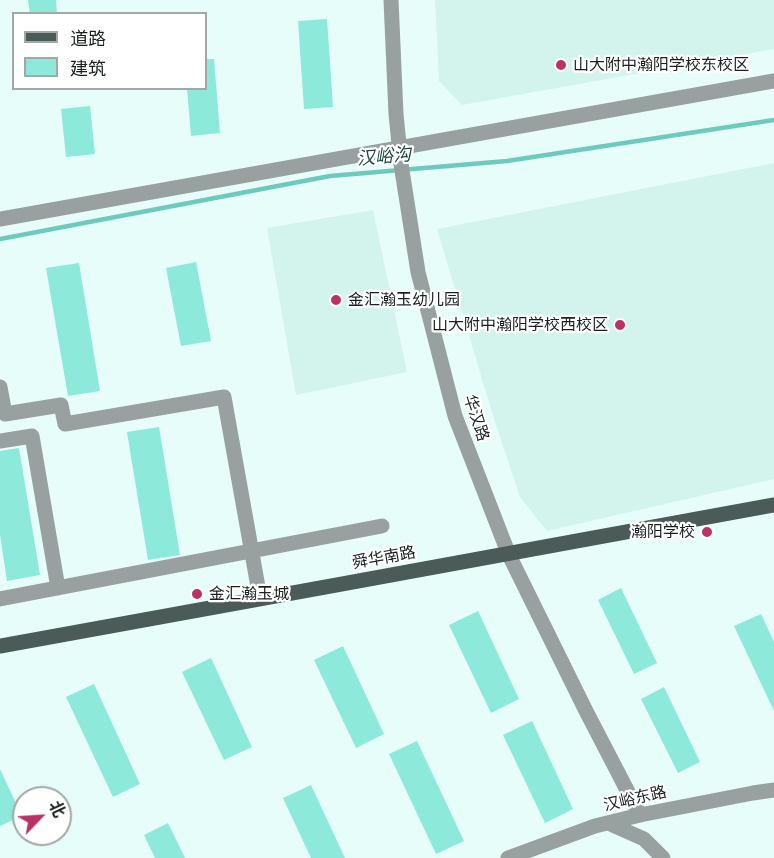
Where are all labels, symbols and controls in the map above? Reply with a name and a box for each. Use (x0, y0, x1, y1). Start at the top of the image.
legend (12, 12, 207, 90)
text: 道路 (70, 28, 106, 50)
place label: 山大附中瀚阳学校东校区 (573, 55, 749, 75)
text: 建筑 (70, 58, 106, 80)
marker: 山大附中瀚阳学校东校区 (554, 58, 568, 72)
water label: 汉峪沟 (356, 144, 412, 170)
place label: 金汇瀚玉幼儿园 (348, 290, 460, 310)
marker: 金汇瀚玉幼儿园 (329, 293, 343, 307)
place label: 山大附中瀚阳学校西校区 (432, 315, 608, 335)
marker: 山大附中瀚阳学校西校区 (613, 318, 627, 332)
street label: 华汉路 (459, 392, 493, 444)
place label: 瀚阳学校 (631, 522, 695, 542)
marker: 瀚阳学校 (700, 525, 714, 539)
street label: 舜华南路 (351, 543, 417, 573)
place label: 金汇瀚玉城 (209, 584, 289, 604)
marker: 金汇瀚玉城 (190, 587, 204, 601)
street label: 汉峪东路 (602, 782, 668, 816)
north arrow (12, 786, 72, 846)
text: 北 (45, 798, 69, 820)

